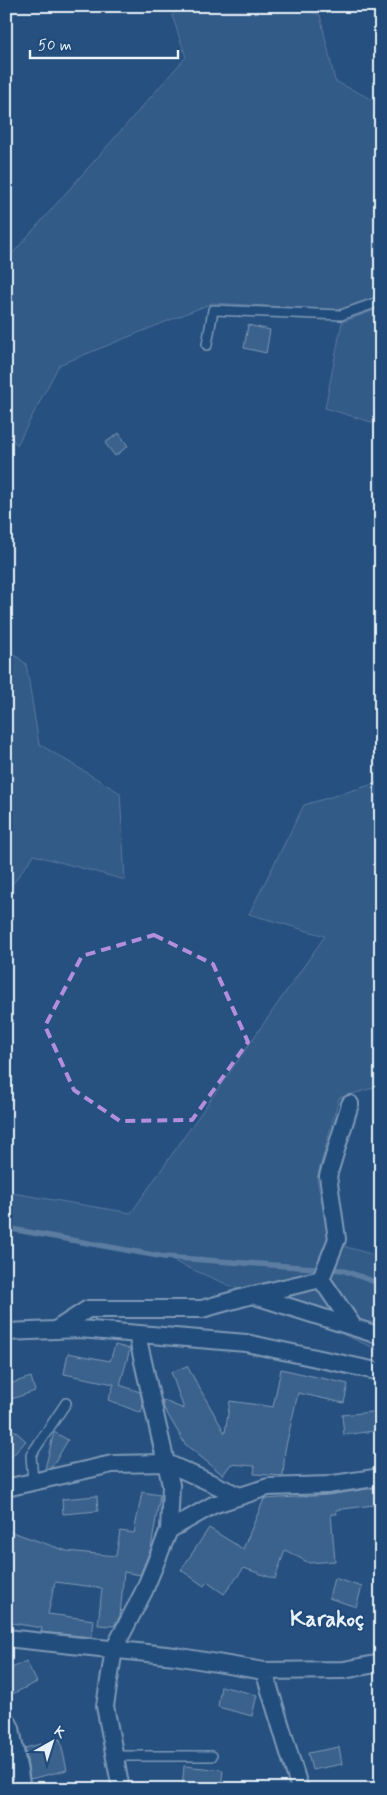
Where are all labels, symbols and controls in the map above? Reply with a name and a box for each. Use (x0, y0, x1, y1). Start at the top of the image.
scale bar (30, 28, 178, 60)
text: 50 m (38, 36, 72, 56)
district label: Karakoç (290, 1606, 364, 1634)
north arrow (28, 1718, 78, 1768)
text: K (50, 1723, 70, 1743)

